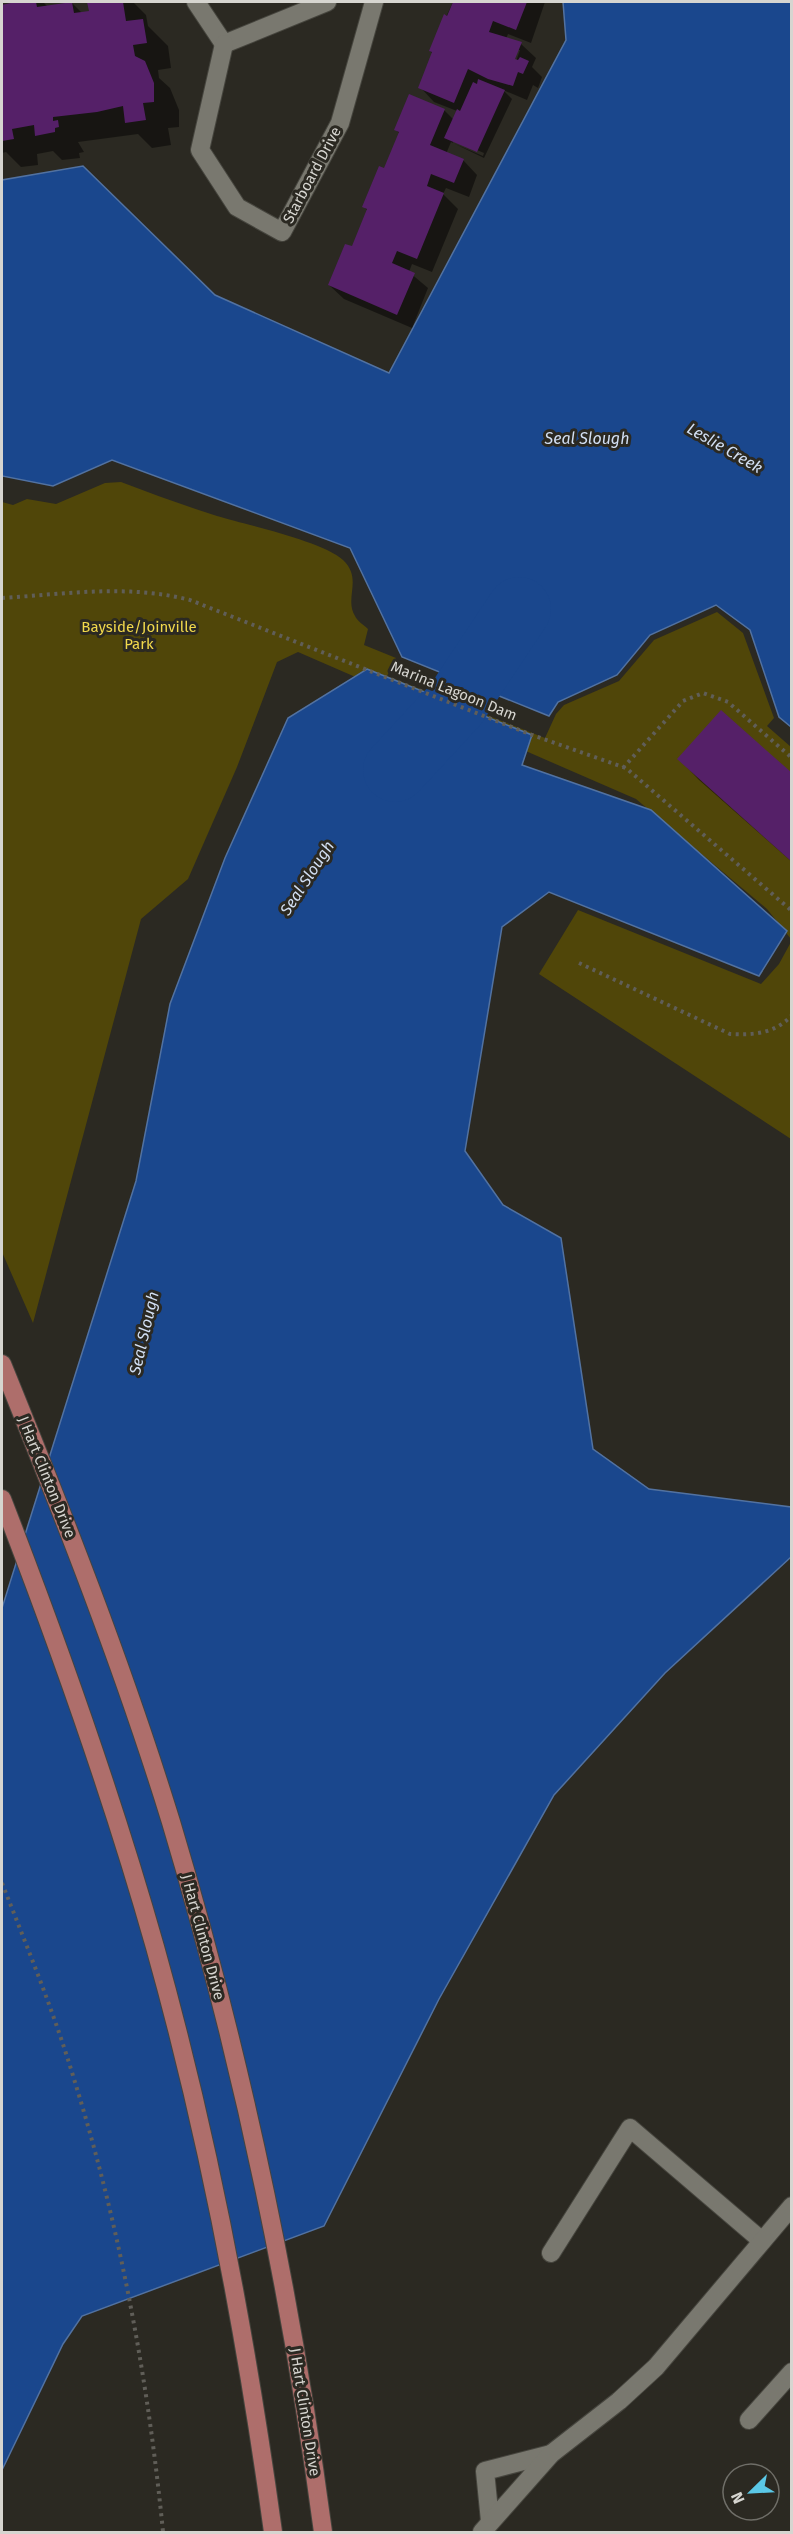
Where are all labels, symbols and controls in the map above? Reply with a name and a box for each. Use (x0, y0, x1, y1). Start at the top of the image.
street label: Starboard Drive (279, 124, 345, 226)
water label: Leslie Creek (684, 419, 766, 477)
water label: Seal Slough (544, 429, 629, 448)
park label: Bayside/Joinville Park (81, 618, 197, 653)
street label: Marina Lagoon Dam (388, 657, 520, 725)
water label: Seal Slough (275, 837, 338, 920)
water label: Seal Slough (125, 1290, 163, 1377)
street label: J Hart Clinton Drive (14, 1414, 80, 1540)
street label: J Hart Clinton Drive (178, 1872, 228, 2002)
street label: J Hart Clinton Drive (286, 2347, 324, 2477)
north arrow (721, 2462, 781, 2522)
text: N (727, 2489, 749, 2507)

